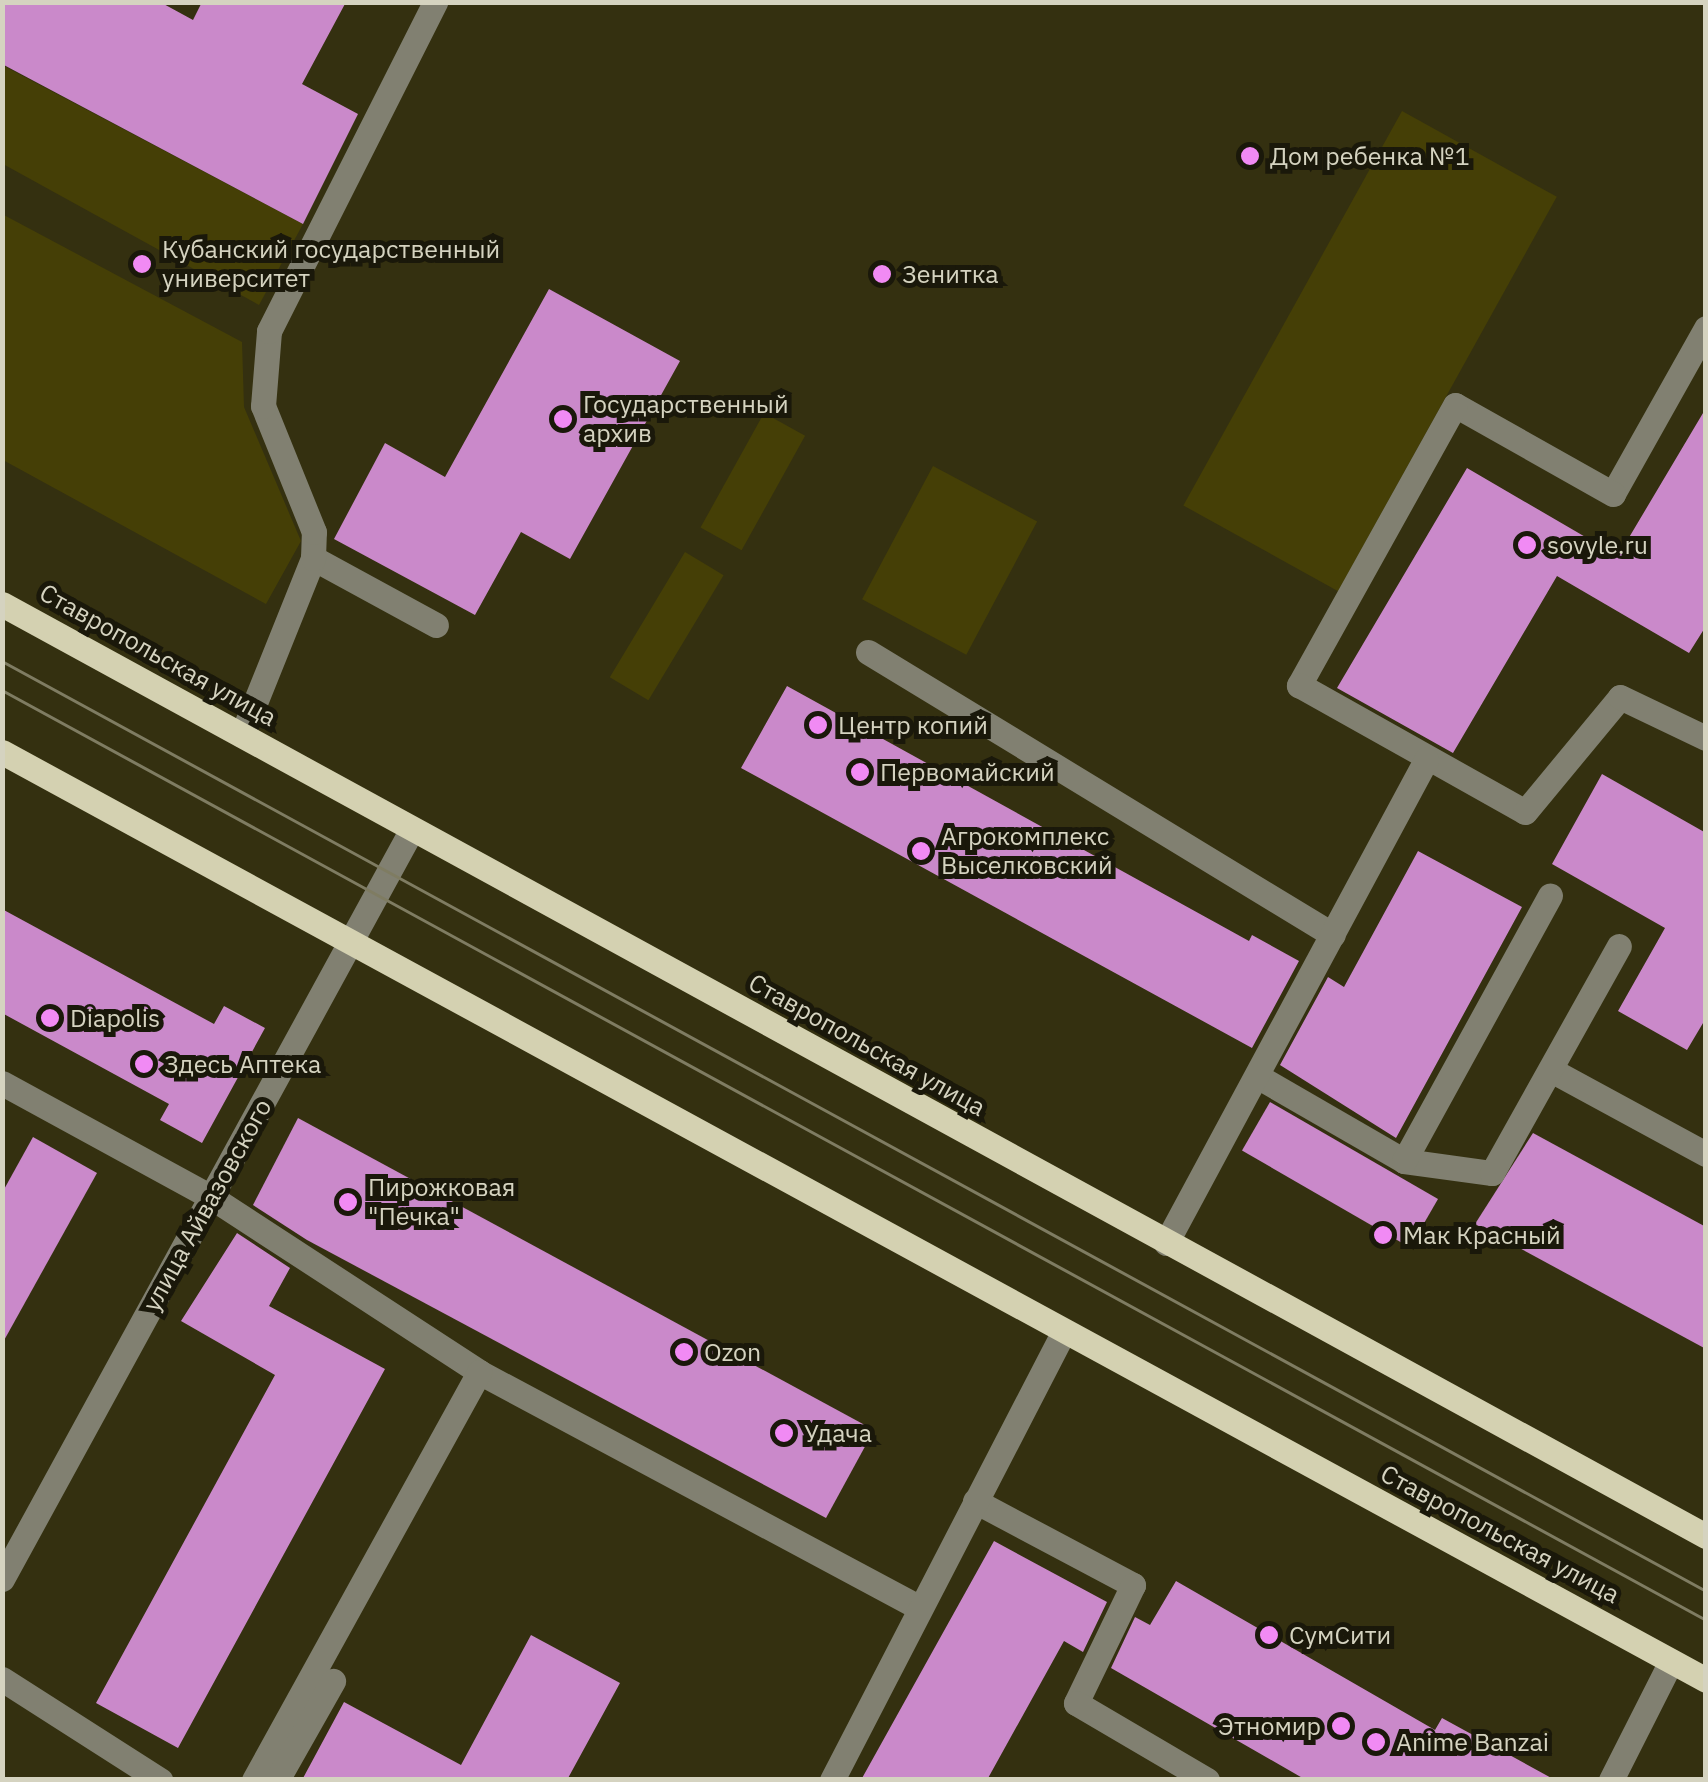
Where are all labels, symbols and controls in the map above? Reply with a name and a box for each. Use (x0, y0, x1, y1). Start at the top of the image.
place label: Дом ребенка №1 (1270, 141, 1470, 171)
marker: Дом ребенка №1 (1239, 145, 1261, 167)
place label: Кубанский государственный университет (162, 235, 500, 294)
marker: Кубанский государственный университет (131, 253, 153, 275)
place label: Зенитка (902, 259, 999, 289)
marker: Зенитка (871, 263, 893, 285)
place label: Государственный архив (583, 390, 789, 449)
marker: Государственный архив (552, 408, 574, 430)
place label: sovyle.ru (1547, 530, 1648, 560)
marker: sovyle.ru (1516, 534, 1538, 556)
street label: Ставропольская улица (34, 577, 282, 733)
place label: Центр копий (838, 710, 988, 740)
marker: Центр копий (807, 714, 829, 736)
place label: Первомайский (880, 757, 1055, 787)
marker: Первомайский (849, 761, 871, 783)
place label: Агрокомплекс Выселковский (941, 822, 1113, 881)
marker: Агрокомплекс Выселковский (910, 840, 932, 862)
street label: Ставропольская улица (743, 967, 991, 1123)
place label: Diapolis (70, 1003, 160, 1033)
marker: Diapolis (39, 1007, 61, 1029)
place label: Здесь Аптека (164, 1049, 321, 1079)
marker: Здесь Аптека (133, 1053, 155, 1075)
street label: улица Айвазовского (136, 1094, 278, 1316)
place label: Пирожковая "Печка" (368, 1173, 515, 1232)
marker: Пирожковая "Печка" (337, 1191, 359, 1213)
place label: Мак Красный (1403, 1220, 1561, 1250)
marker: Мак Красный (1372, 1224, 1394, 1246)
place label: Ozon (704, 1337, 761, 1367)
marker: Ozon (673, 1341, 695, 1363)
place label: Удача (804, 1418, 872, 1448)
marker: Удача (773, 1422, 795, 1444)
street label: Ставропольская улица (1375, 1458, 1625, 1610)
place label: СумСити (1289, 1620, 1391, 1650)
marker: СумСити (1258, 1624, 1280, 1646)
place label: Этномир (1218, 1711, 1321, 1741)
marker: Этномир (1330, 1715, 1352, 1737)
place label: Anime Banzai (1396, 1727, 1549, 1757)
marker: Anime Banzai (1365, 1731, 1387, 1753)

